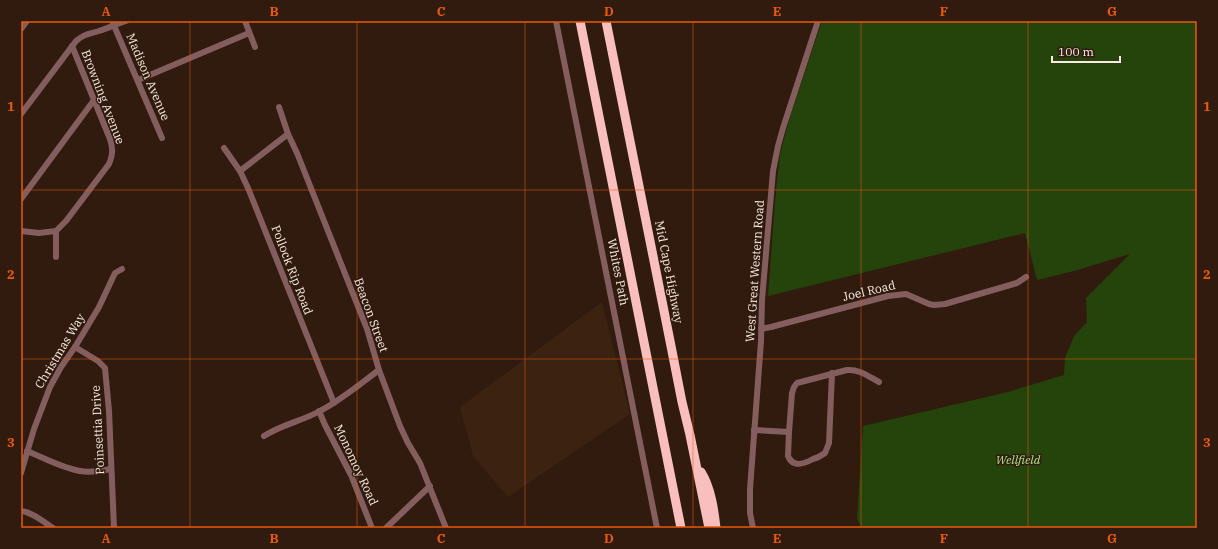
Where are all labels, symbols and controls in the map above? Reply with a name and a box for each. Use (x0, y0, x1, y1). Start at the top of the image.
text: A (101, 3, 111, 20)
text: B (269, 3, 279, 20)
text: C (437, 3, 446, 20)
text: D (604, 3, 614, 20)
text: E (773, 3, 781, 20)
text: F (940, 3, 948, 20)
text: G (1107, 3, 1117, 20)
street label: Madison Avenue (123, 31, 174, 123)
scale bar (1052, 38, 1120, 64)
text: 100 m (1058, 44, 1094, 59)
street label: Browning Avenue (79, 47, 128, 146)
text: 1 (7, 98, 15, 115)
text: 1 (1203, 98, 1211, 115)
street label: West Great Western Road (742, 199, 767, 343)
street label: Mid Cape Highway (652, 219, 687, 325)
street label: Pollock Rip Road (268, 223, 316, 317)
street label: Whites Path (605, 237, 632, 307)
text: 2 (7, 266, 15, 283)
text: 2 (1203, 266, 1211, 283)
street label: Beacon Street (351, 276, 392, 354)
street label: Joel Road (841, 277, 897, 304)
street label: Christmas Way (31, 310, 88, 391)
street label: Poinsettia Drive (88, 385, 107, 475)
street label: Monomoy Road (331, 422, 382, 508)
text: 3 (7, 434, 15, 451)
text: 3 (1203, 434, 1211, 451)
park label: Wellfield (996, 452, 1041, 467)
text: A (101, 530, 111, 547)
text: B (269, 530, 279, 547)
text: C (437, 530, 446, 547)
text: D (604, 530, 614, 547)
text: E (773, 530, 781, 547)
text: F (940, 530, 948, 547)
text: G (1107, 530, 1117, 547)

